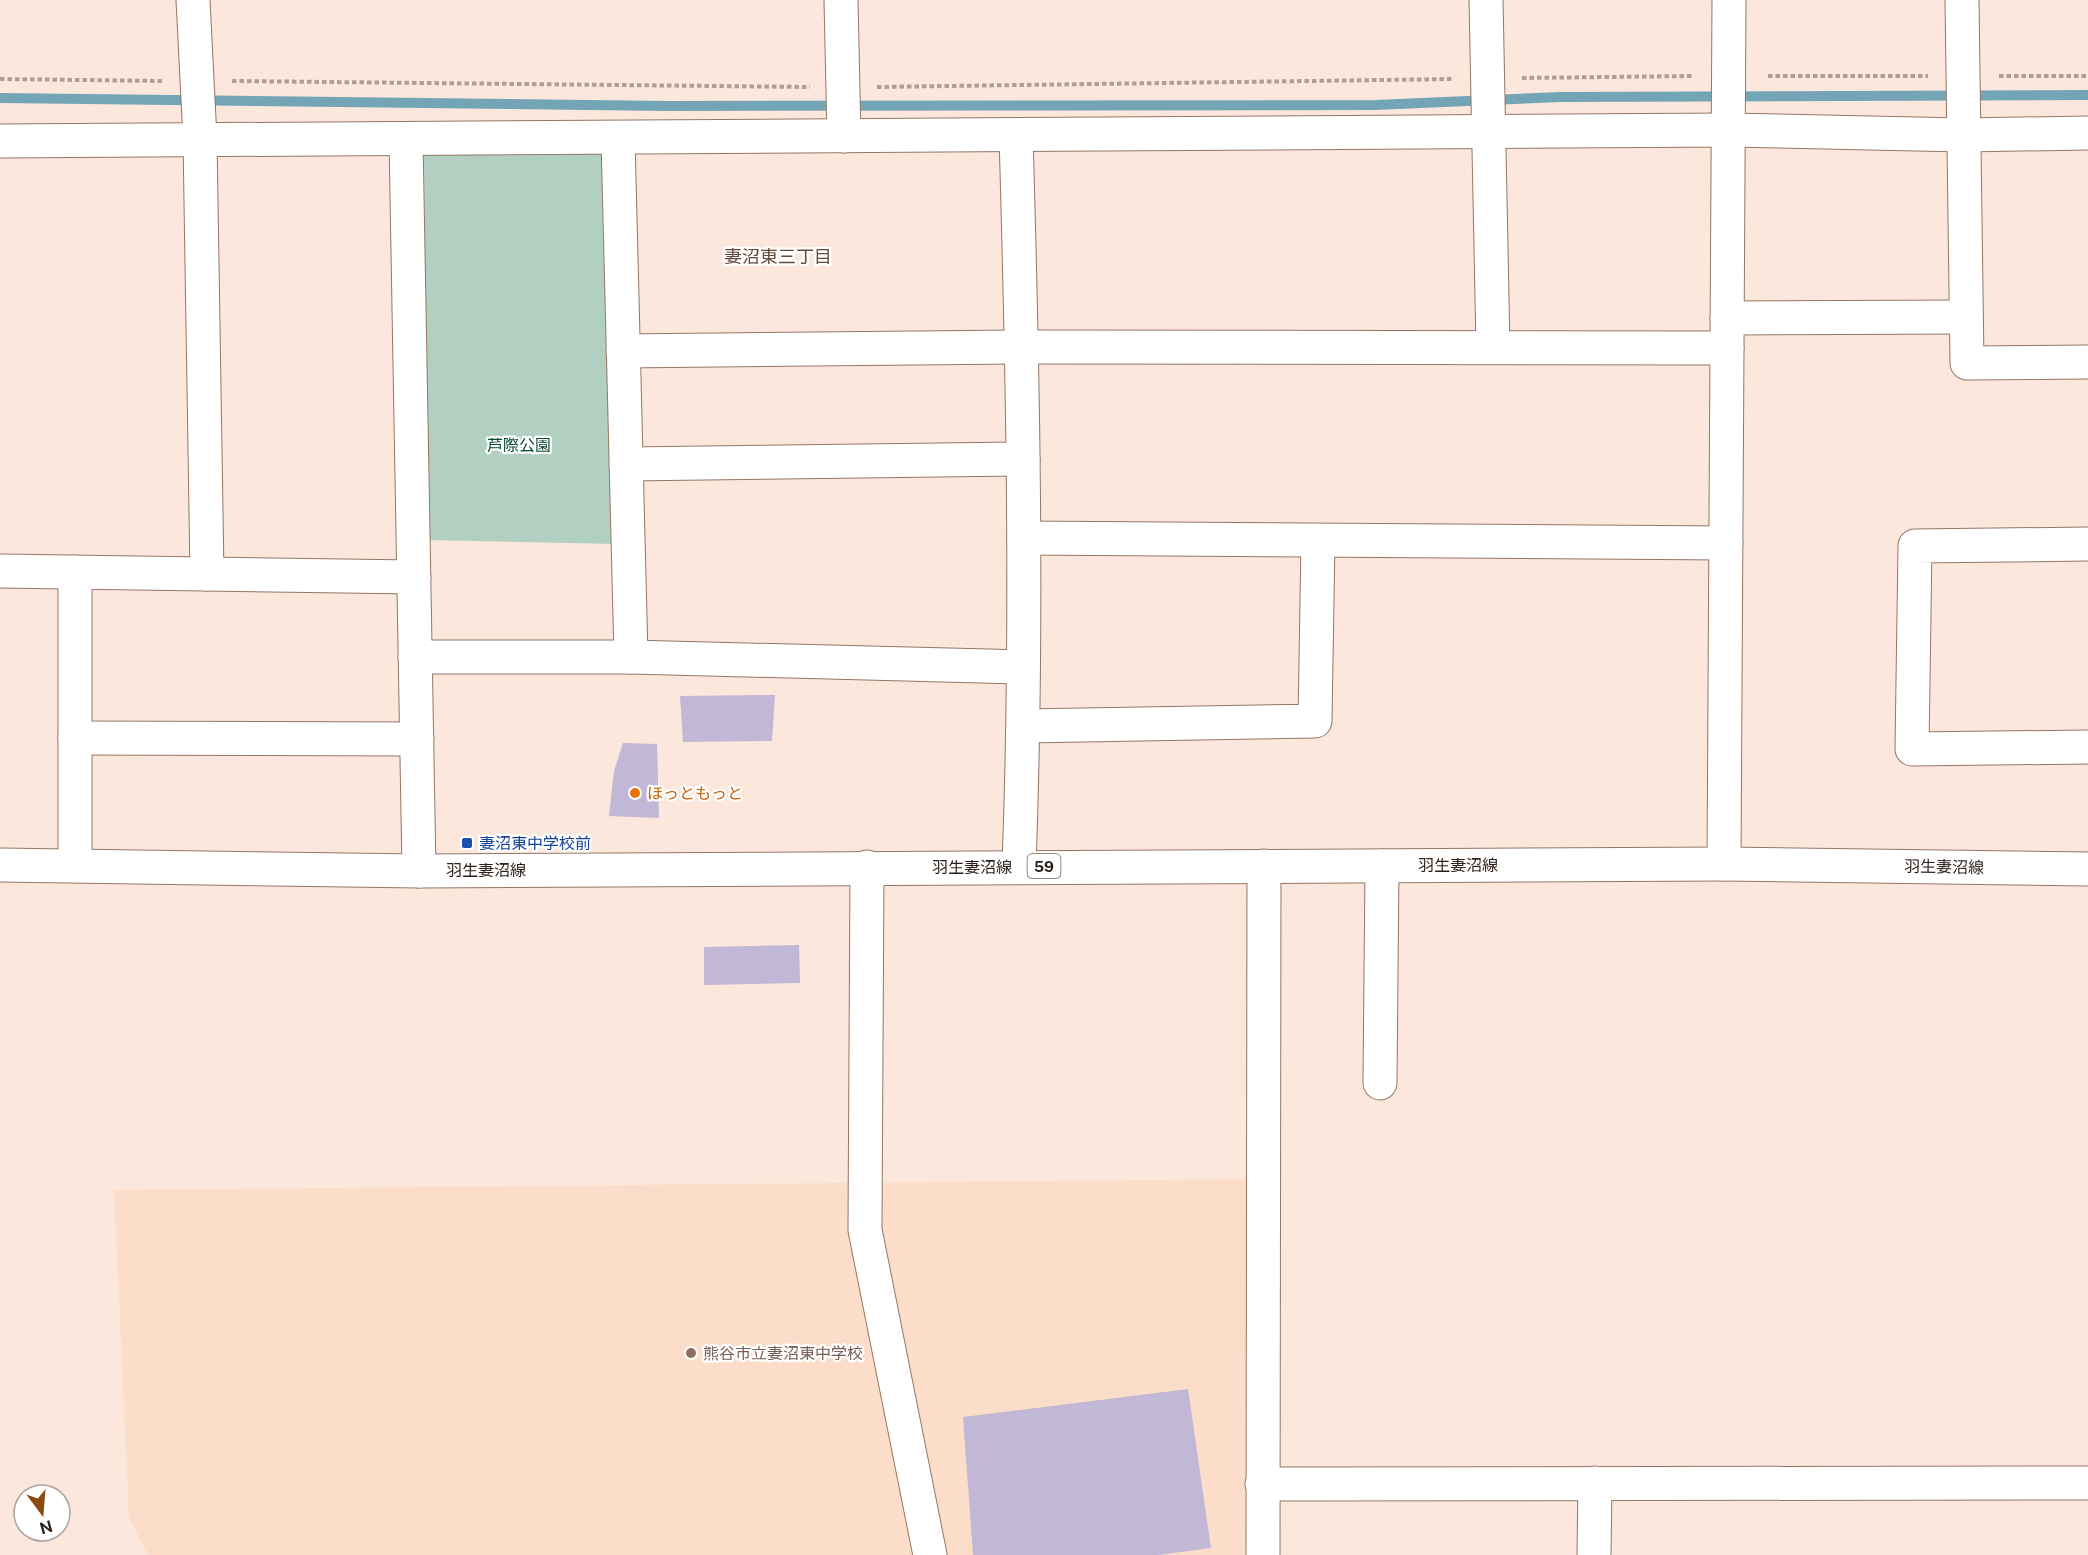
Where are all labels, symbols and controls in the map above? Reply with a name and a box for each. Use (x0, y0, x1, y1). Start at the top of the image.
district label: 妻沼東三丁目 (724, 246, 832, 267)
park label: 芦際公園 (487, 436, 551, 455)
place label: ほっともっと (647, 784, 743, 803)
marker: ほっともっと (628, 786, 642, 800)
place label: 妻沼東中学校前 (479, 834, 591, 853)
marker: 妻沼東中学校前 (460, 836, 474, 850)
road number: 59 (1028, 854, 1060, 878)
street label: 羽生妻沼線 (1418, 856, 1498, 875)
street label: 羽生妻沼線 (1904, 857, 1984, 877)
street label: 羽生妻沼線 (932, 858, 1012, 877)
street label: 羽生妻沼線 (446, 861, 526, 880)
place label: 熊谷市立妻沼東中学校 (703, 1344, 863, 1363)
marker: 熊谷市立妻沼東中学校 (684, 1346, 698, 1360)
north arrow (12, 1483, 72, 1543)
text: N (37, 1516, 55, 1538)

